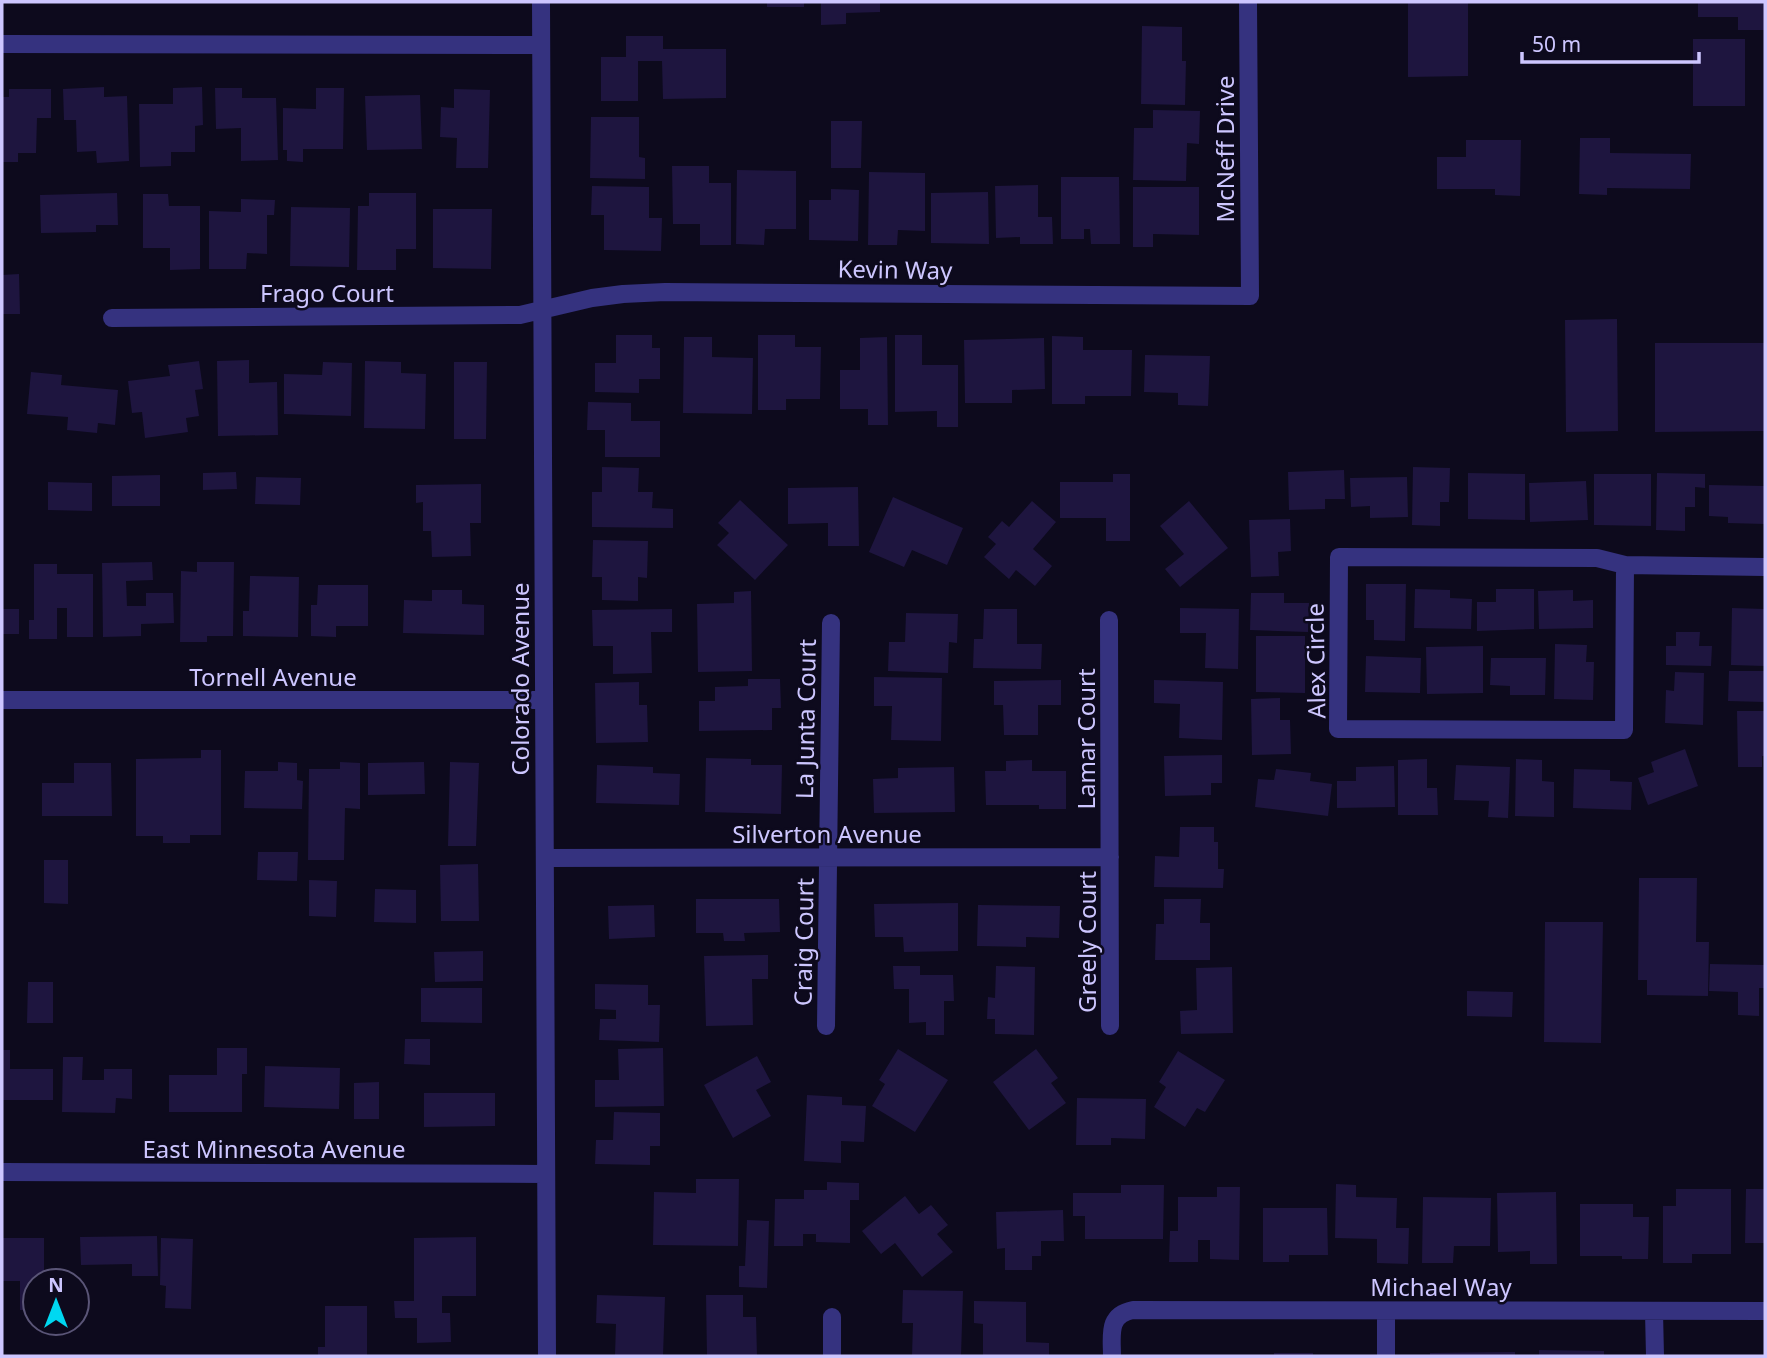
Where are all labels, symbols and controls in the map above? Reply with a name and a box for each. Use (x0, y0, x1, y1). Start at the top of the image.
scale bar (1522, 21, 1699, 65)
text: 50 m (1532, 30, 1581, 58)
street label: McNeff Drive (1208, 75, 1241, 223)
street label: Kevin Way (837, 251, 953, 287)
street label: Frago Court (260, 276, 394, 309)
street label: Colorado Avenue (503, 582, 536, 776)
street label: Alex Circle (1297, 603, 1333, 719)
street label: La Junta Court (787, 638, 823, 799)
street label: Tornell Avenue (189, 660, 357, 693)
street label: Lamar Court (1069, 668, 1102, 810)
street label: Silverton Avenue (732, 817, 922, 850)
street label: Greely Court (1070, 871, 1103, 1013)
street label: Craig Court (785, 877, 821, 1006)
street label: East Minnesota Avenue (142, 1132, 406, 1165)
north arrow (21, 1267, 91, 1337)
street label: Michael Way (1370, 1270, 1512, 1303)
text: N (48, 1272, 64, 1298)

